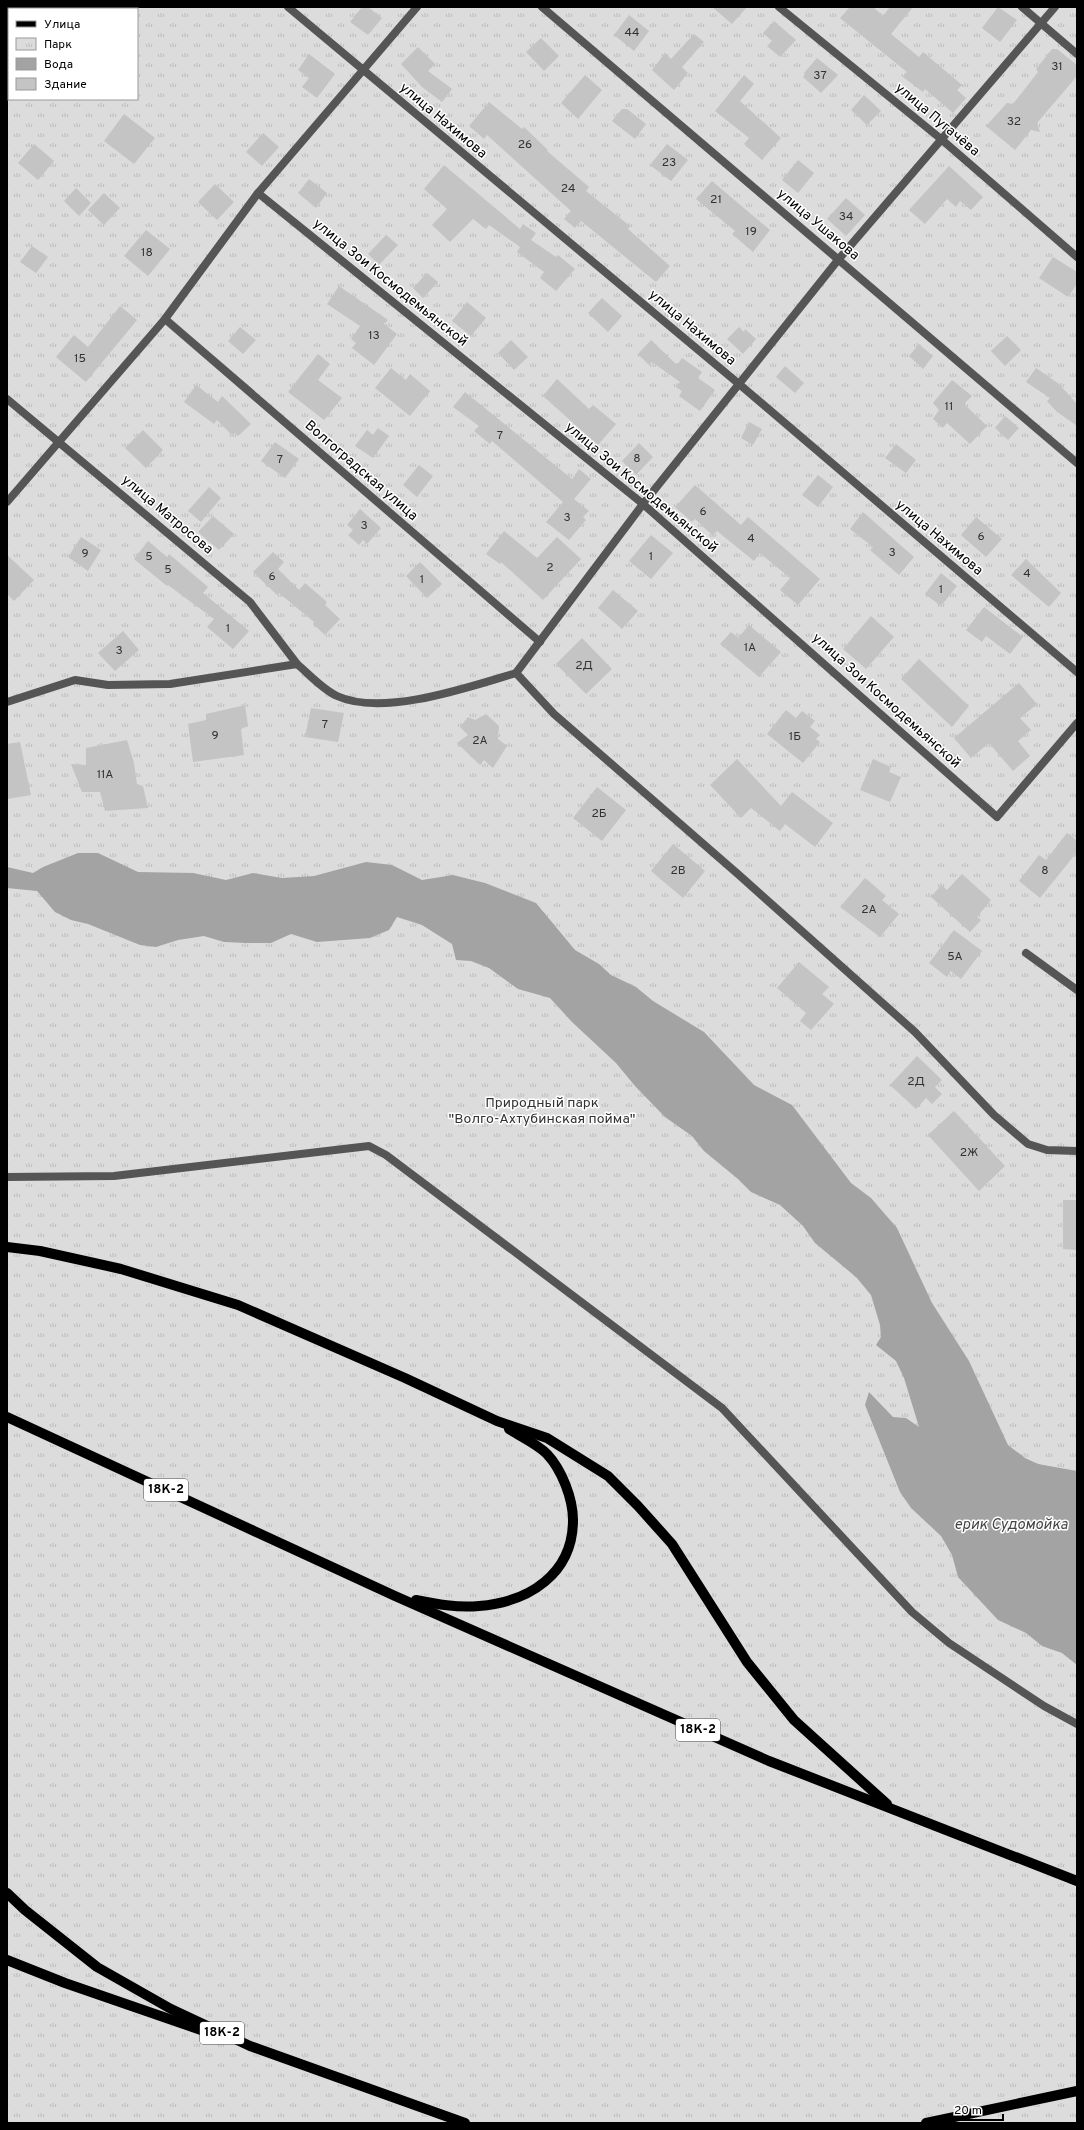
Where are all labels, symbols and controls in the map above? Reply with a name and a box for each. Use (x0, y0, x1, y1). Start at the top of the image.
legend (8, 8, 138, 100)
text: Улица (44, 17, 80, 33)
house number: 44 (625, 25, 639, 41)
text: Парк (44, 37, 72, 53)
text: Вода (44, 57, 73, 73)
house number: 31 (1051, 59, 1063, 75)
house number: 37 (813, 68, 827, 84)
text: Здание (44, 77, 87, 93)
street label: улица Нахимова (396, 80, 490, 162)
street label: улица Пугачёва (891, 80, 983, 160)
house number: 32 (1007, 114, 1021, 130)
house number: 26 (518, 137, 532, 153)
house number: 23 (662, 155, 676, 171)
house number: 24 (561, 181, 575, 197)
street label: улица Ушакова (773, 186, 863, 264)
house number: 21 (710, 192, 722, 208)
house number: 34 (839, 209, 853, 225)
street label: улица Зои Космодемьянской (309, 215, 471, 351)
house number: 19 (745, 224, 757, 240)
house number: 18 (141, 245, 153, 261)
street label: улица Нахимова (645, 287, 739, 369)
house number: 13 (368, 328, 380, 344)
house number: 15 (74, 351, 86, 367)
house number: 11 (945, 399, 953, 415)
street label: Волгоградская улица (301, 417, 421, 525)
street label: улица Зои Космодемьянской (561, 419, 721, 557)
house number: 7 (497, 428, 503, 444)
house number: 8 (633, 451, 641, 467)
house number: 7 (277, 452, 283, 468)
street label: улица Матросова (118, 472, 216, 558)
street label: улица Нахимова (892, 497, 986, 579)
house number: 6 (699, 504, 707, 520)
house number: 3 (563, 510, 571, 526)
house number: 3 (360, 518, 368, 534)
house number: 6 (977, 529, 985, 545)
house number: 4 (747, 531, 755, 547)
house number: 3 (888, 545, 896, 561)
house number: 9 (81, 546, 89, 562)
house number: 5 (145, 549, 153, 565)
house number: 1 (649, 549, 653, 565)
house number: 2 (546, 560, 554, 576)
house number: 5 (164, 562, 172, 578)
house number: 4 (1023, 566, 1031, 582)
house number: 6 (268, 569, 276, 585)
house number: 1 (420, 572, 424, 588)
house number: 1 (939, 582, 943, 598)
house number: 1 (226, 621, 230, 637)
street label: улица Зои Космодемьянской (808, 630, 964, 772)
house number: 1А (744, 640, 756, 656)
house number: 3 (115, 643, 123, 659)
house number: 2Д (575, 658, 593, 674)
house number: 7 (322, 717, 328, 733)
house number: 9 (211, 728, 219, 744)
house number: 1Б (789, 729, 801, 745)
house number: 2А (472, 733, 488, 749)
house number: 11А (97, 767, 113, 783)
house number: 2Б (591, 806, 607, 822)
house number: 2В (670, 863, 686, 879)
house number: 8 (1041, 863, 1049, 879)
house number: 2А (861, 902, 877, 918)
house number: 5А (947, 949, 963, 965)
house number: 2Д (907, 1074, 925, 1090)
park label: Природный парк "Волго-Ахтубинская пойма" (449, 1095, 635, 1128)
house number: 2Ж (960, 1145, 978, 1161)
road number: 18К-2 (144, 1479, 188, 1501)
water label: ерик Судомойка (954, 1516, 1068, 1535)
road number: 18К-2 (676, 1719, 720, 1741)
road number: 18К-2 (200, 2022, 244, 2044)
scale bar (948, 2096, 1003, 2122)
text: 20 m (954, 2103, 982, 2119)

